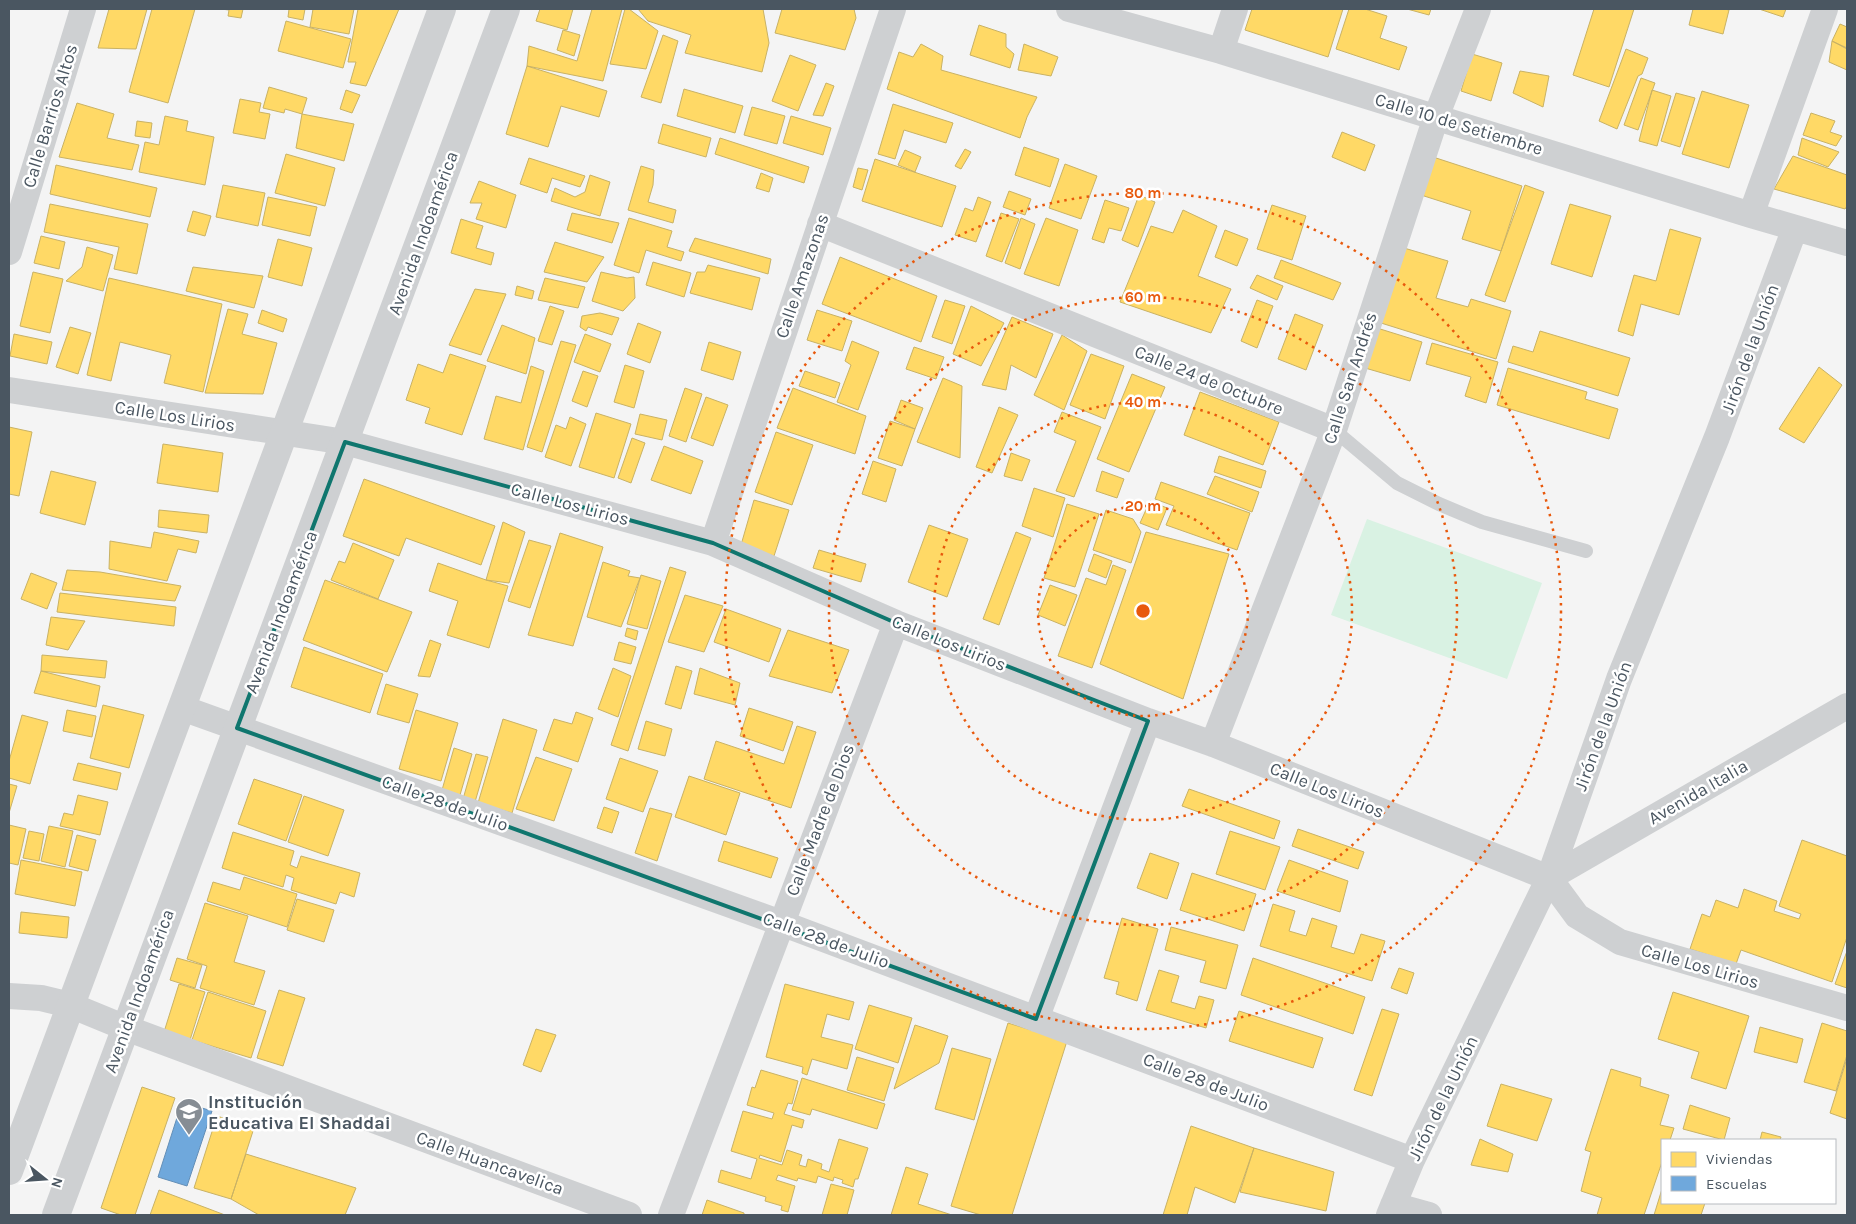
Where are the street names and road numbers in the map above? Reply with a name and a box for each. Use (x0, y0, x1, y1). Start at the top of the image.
street label: Calle Barrios Altos (18, 42, 82, 190)
street label: Calle 10 de Setiembre (1372, 88, 1546, 160)
street label: Avenida Indoamérica (383, 148, 463, 318)
street label: Calle Amazonas (770, 211, 834, 341)
street label: Jirón de la Unión (1716, 281, 1784, 417)
street label: Calle San Andrés (1318, 309, 1382, 447)
street label: Calle 24 de Octubre (1131, 340, 1287, 420)
street label: Calle Los Lirios (113, 396, 237, 436)
street label: Calle Los Lirios (508, 478, 632, 530)
street label: Avenida Indoamérica (240, 527, 322, 697)
street label: Calle Los Lirios (889, 610, 1009, 676)
street label: Jirón de la Unión (1569, 658, 1637, 794)
street label: Calle Madre de Dios (781, 741, 859, 899)
street label: Avenida Italia (1644, 755, 1752, 829)
street label: Calle Los Lirios (1267, 757, 1387, 823)
street label: Calle 28 de Julio (379, 770, 511, 836)
street label: Avenida Indoamérica (99, 906, 179, 1076)
street label: Calle 28 de Julio (760, 907, 892, 973)
street label: Calle Los Lirios (1639, 939, 1761, 993)
street label: Jirón de la Unión (1403, 1032, 1483, 1164)
street label: Calle 28 de Julio (1140, 1048, 1272, 1116)
street label: Calle Huancavelica (413, 1126, 567, 1200)

